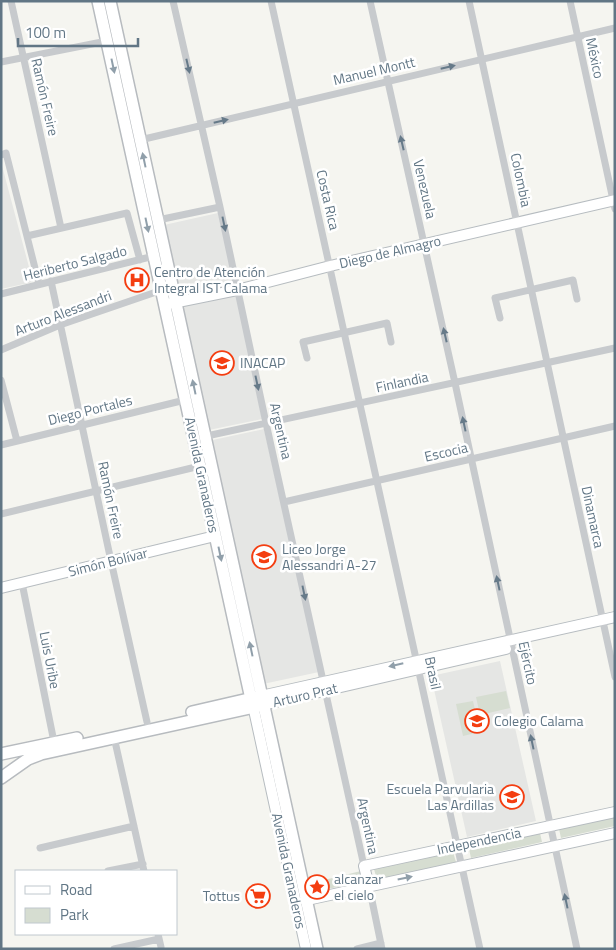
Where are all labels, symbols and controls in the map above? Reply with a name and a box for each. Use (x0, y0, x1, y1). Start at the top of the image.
scale bar (18, 15, 138, 47)
text: 100 m (25, 21, 66, 44)
street label: México (581, 35, 610, 80)
street label: Manuel Montt (331, 51, 417, 90)
street label: Ramón Freire (26, 56, 65, 138)
one-way arrow (109, 58, 117, 74)
one-way arrow (184, 58, 192, 73)
one-way arrow (440, 63, 455, 71)
one-way arrow (214, 117, 229, 125)
one-way arrow (398, 135, 406, 150)
street label: Colombia (506, 151, 537, 209)
one-way arrow (140, 152, 148, 168)
street label: Venezuela (408, 157, 443, 221)
street label: Costa Rica (311, 168, 346, 232)
one-way arrow (144, 217, 152, 233)
one-way arrow (220, 217, 228, 232)
street label: Diego de Almagro (337, 230, 443, 273)
street label: Heriberto Salgado (21, 240, 129, 286)
place label: Centro de Atención Integral IST Calama (154, 261, 267, 298)
hospital icon: Centro de Atención Integral IST Calama (124, 267, 150, 293)
street label: Arturo Alessandri (11, 284, 114, 341)
one-way arrow (441, 328, 449, 343)
school or university icon: INACAP (209, 350, 235, 376)
place label: INACAP (240, 352, 285, 373)
street label: Finlandia (374, 366, 430, 397)
one-way arrow (253, 376, 261, 391)
one-way arrow (190, 380, 198, 395)
street label: Diego Portales (46, 389, 134, 430)
street label: Argentina (265, 401, 298, 461)
street label: Avenida Granaderos (180, 415, 225, 535)
one-way arrow (460, 417, 468, 432)
street label: Escocia (422, 436, 470, 467)
street label: Ramón Freire (93, 459, 130, 541)
street label: Dinamarca (577, 484, 610, 550)
place label: Liceo Jorge Alessandri A-27 (282, 538, 377, 575)
street label: Simón Bolívar (66, 541, 150, 582)
school or university icon: Liceo Jorge Alessandri A-27 (251, 544, 277, 570)
one-way arrow (216, 547, 224, 563)
one-way arrow (494, 576, 502, 591)
one-way arrow (300, 586, 308, 601)
street label: Luis Uribe (35, 629, 66, 690)
street label: Ejército (514, 639, 543, 687)
one-way arrow (247, 641, 255, 656)
street label: Brasil (420, 654, 447, 691)
one-way arrow (389, 661, 404, 669)
street label: Arturo Prat (270, 677, 339, 712)
school or university icon: Colegio Calama (464, 708, 490, 734)
place label: Colegio Calama (494, 710, 584, 731)
one-way arrow (528, 734, 536, 750)
place label: Escuela Parvularia Las Ardillas (386, 778, 494, 815)
school or university icon: Escuela Parvularia Las Ardillas (499, 784, 525, 810)
street label: Argentina (352, 796, 385, 856)
street label: Avenida Granaderos (267, 811, 312, 931)
street label: Independencia (435, 821, 523, 860)
place label: alcanzar el cielo (334, 868, 383, 905)
legend (15, 870, 178, 935)
place icon: alcanzar el cielo (304, 874, 330, 900)
one-way arrow (398, 874, 413, 882)
text: Road (60, 878, 92, 901)
supermarket icon: Tottus (245, 883, 271, 909)
place label: Tottus (203, 885, 240, 906)
one-way arrow (562, 893, 570, 909)
text: Park (60, 903, 89, 926)

